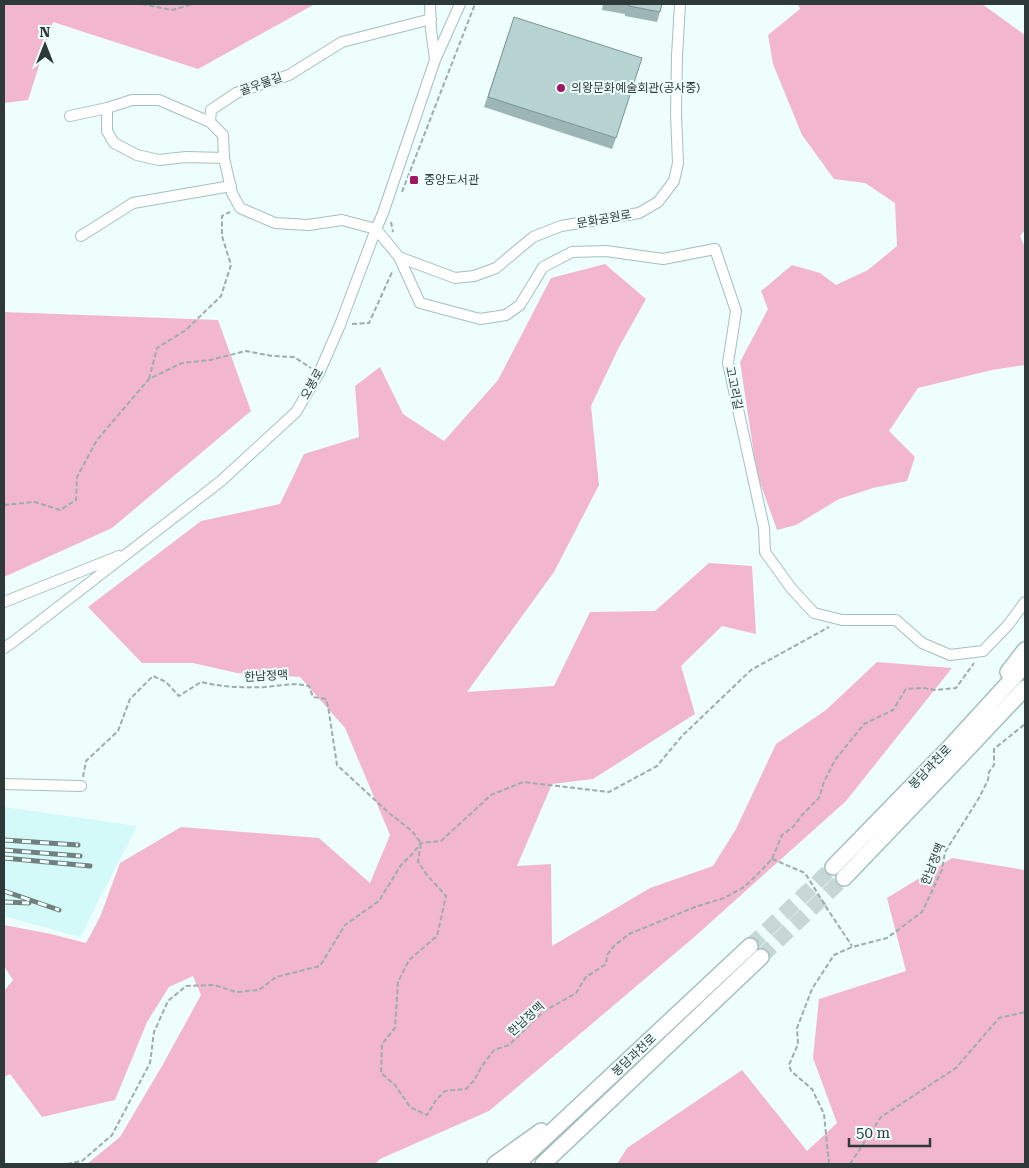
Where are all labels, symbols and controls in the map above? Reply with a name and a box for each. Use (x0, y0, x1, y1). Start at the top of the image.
north arrow (20, 20, 70, 70)
text: N (40, 24, 51, 40)
street label: 골우물길 (238, 70, 284, 98)
place label: 의왕문화예술회관(공사중) (571, 81, 700, 95)
marker: 의왕문화예술회관(공사중) (555, 82, 567, 94)
place label: 중앙도서관 (424, 173, 479, 187)
marker: 중앙도서관 (408, 174, 420, 186)
street label: 문화공원로 (576, 207, 632, 231)
street label: 고고리길 (723, 365, 745, 411)
street label: 오봉로 (298, 366, 326, 402)
street label: 한남정맥 (244, 668, 288, 684)
street label: 봉담과천로 (906, 742, 954, 792)
street label: 한남정맥 (918, 841, 948, 887)
street label: 한남정맥 (505, 999, 547, 1039)
street label: 봉담과천로 (609, 1031, 659, 1079)
scale bar (849, 1116, 930, 1148)
text: 50 m (856, 1124, 891, 1142)

